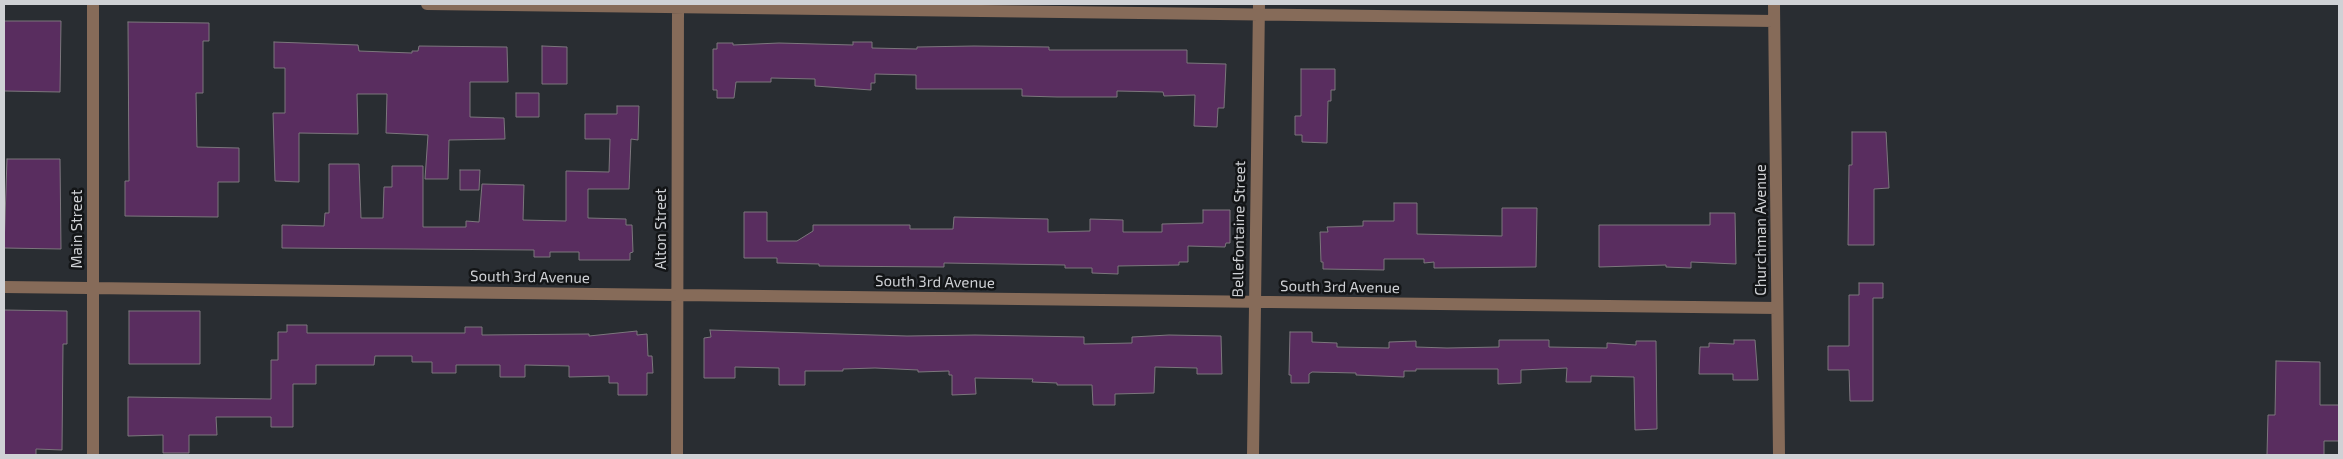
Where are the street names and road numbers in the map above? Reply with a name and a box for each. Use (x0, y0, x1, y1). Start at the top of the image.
street label: Bellefontaine Street (1229, 161, 1249, 297)
street label: Churchman Avenue (1752, 164, 1770, 296)
street label: Alton Street (652, 188, 670, 270)
street label: Main Street (68, 190, 86, 268)
street label: South 3rd Avenue (470, 267, 590, 287)
street label: South 3rd Avenue (875, 272, 995, 292)
street label: South 3rd Avenue (1280, 277, 1400, 297)

